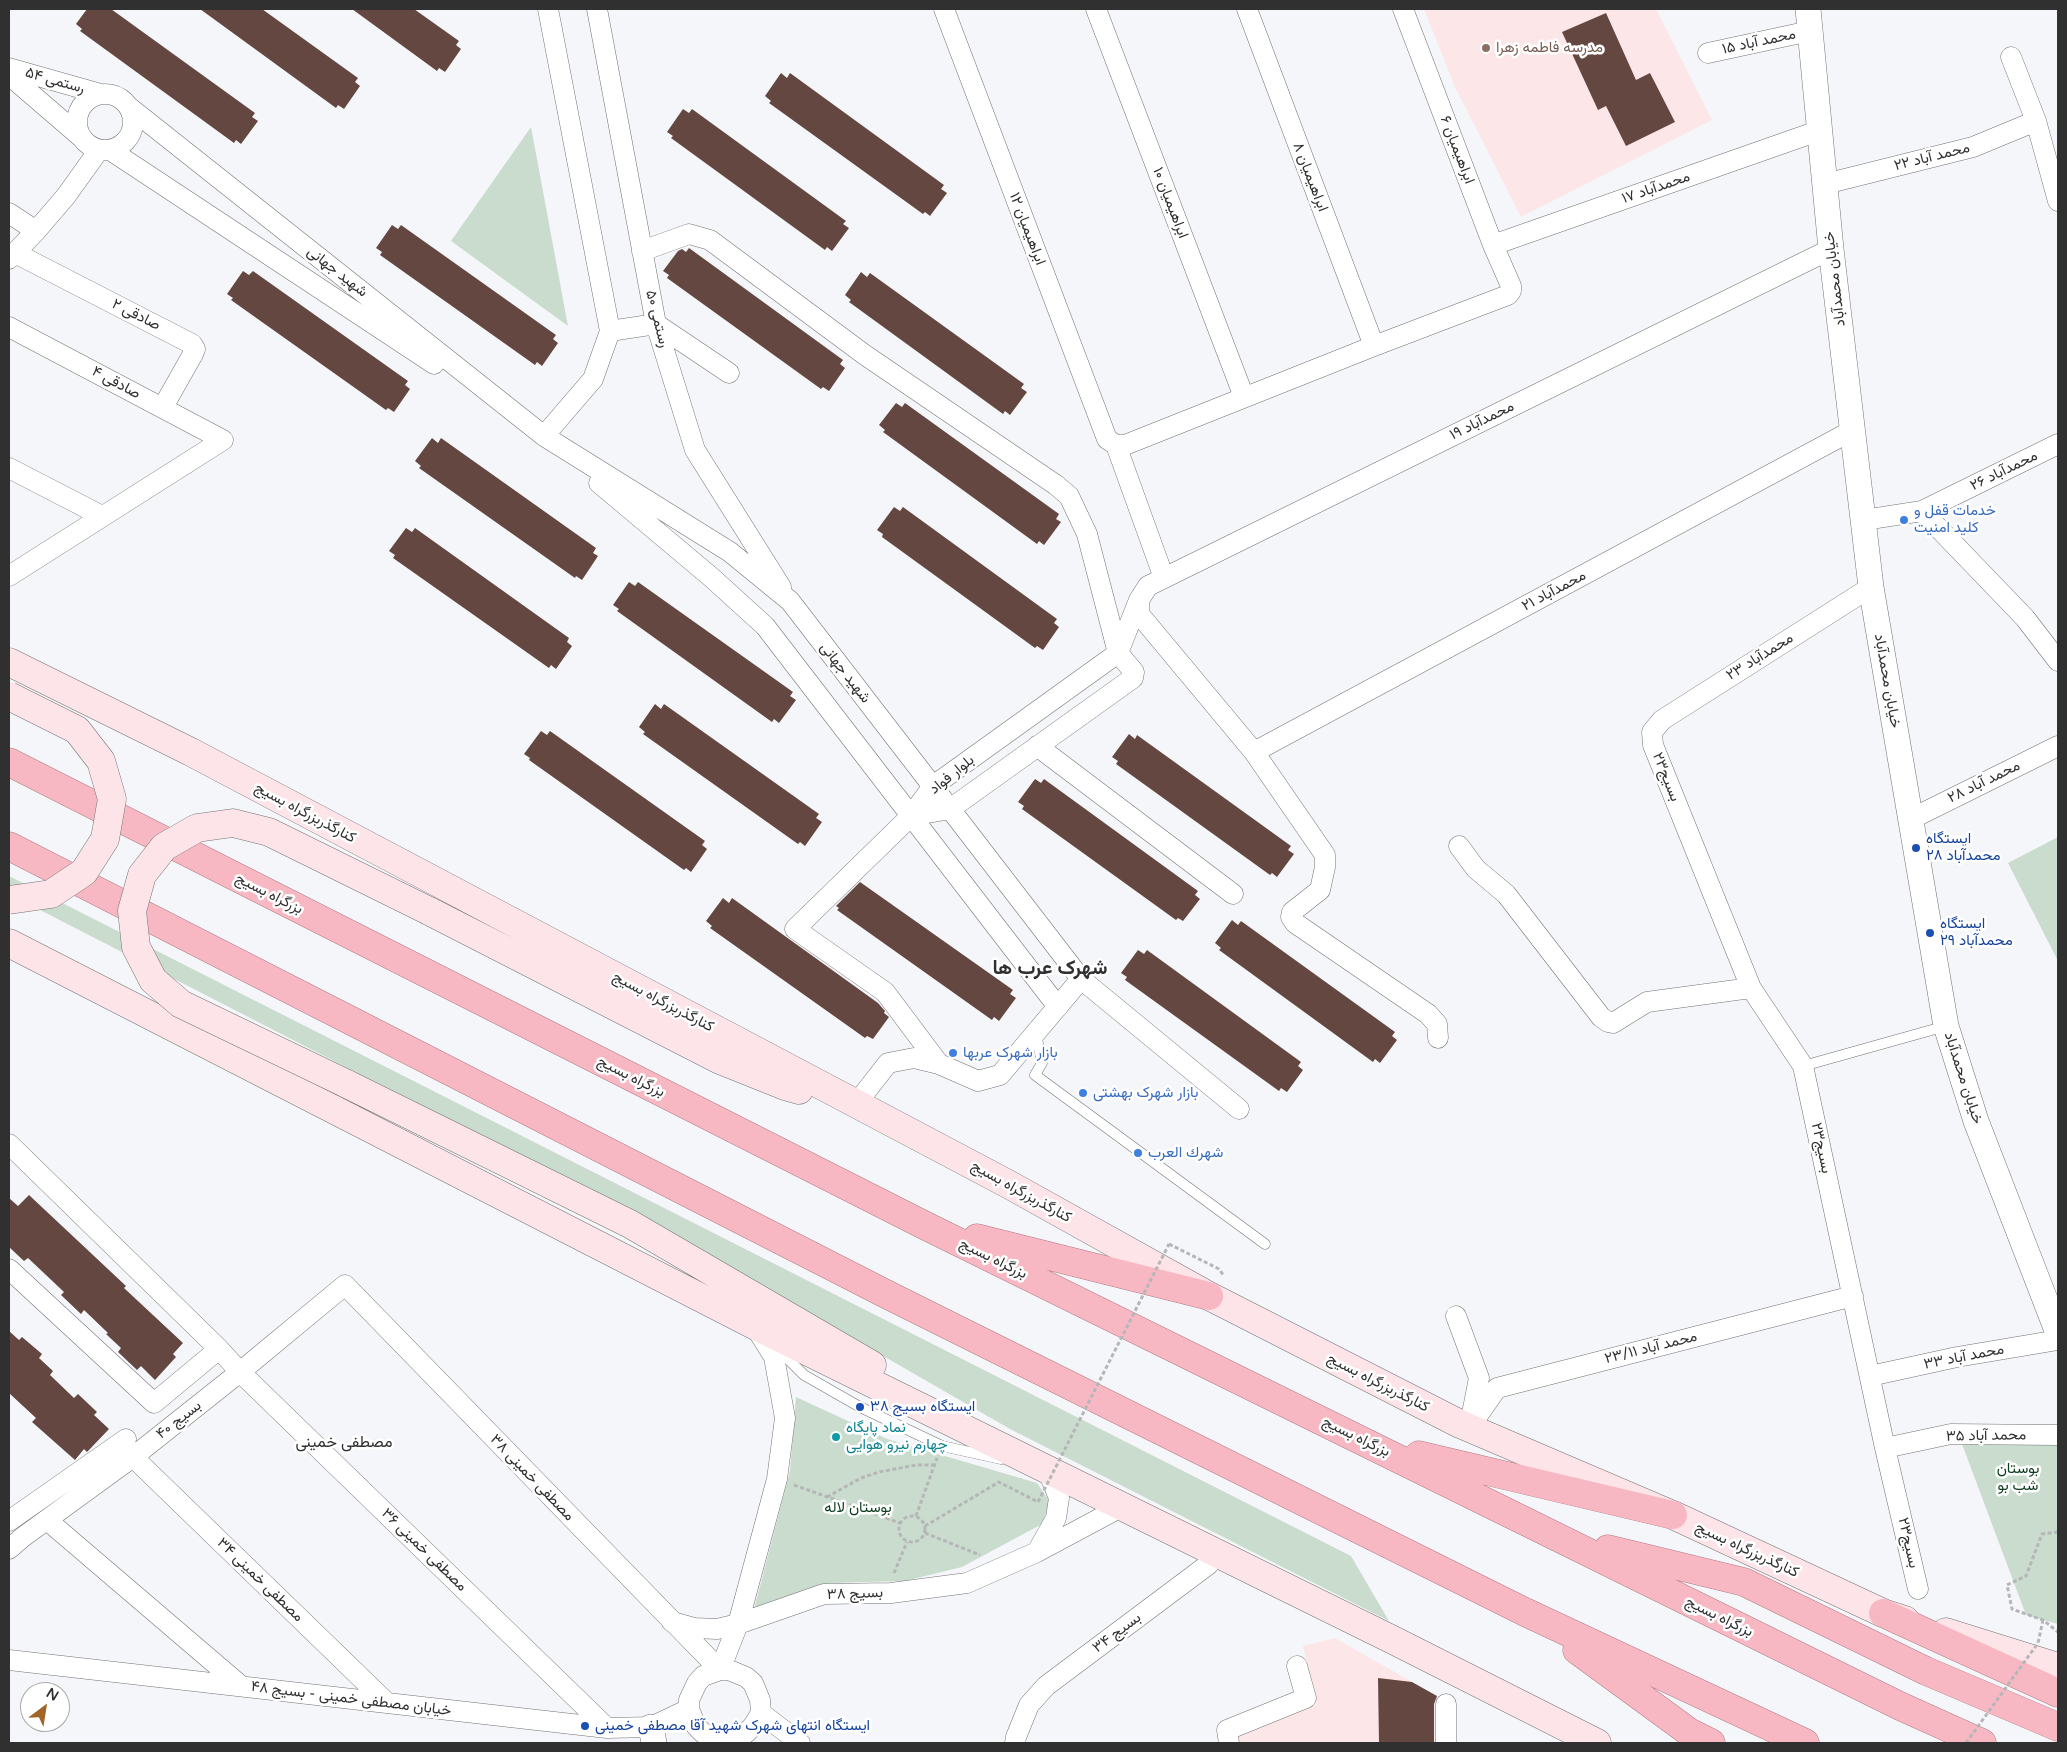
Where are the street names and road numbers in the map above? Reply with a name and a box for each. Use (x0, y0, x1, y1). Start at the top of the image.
street label: محمد آباد ۱۵ (1721, 25, 1797, 59)
street label: رستمی ۵۴ (23, 64, 87, 98)
street label: ابراهیمیان ۶ (1436, 113, 1478, 187)
street label: محمد آباد ۲۲ (1892, 139, 1972, 175)
street label: ابراهیمیان ۸ (1289, 140, 1331, 214)
street label: ابراهیمیان ۱۰ (1148, 165, 1192, 241)
street label: محمدآباد ۱۷ (1620, 168, 1692, 208)
street label: ابراهیمیان ۱۲ (1005, 190, 1049, 268)
street label: خیابان محمدآباد (1820, 230, 1850, 328)
street label: شهید جهانی (303, 243, 371, 301)
street label: رستمی ۵۰ (641, 288, 673, 350)
street label: صادقی ۲ (109, 295, 163, 335)
street label: صادقی ۴ (89, 363, 143, 403)
street label: محمدآباد ۱۹ (1447, 398, 1517, 444)
street label: محمدآباد ۲۶ (1967, 447, 2041, 495)
street label: محمدآباد ۲۱ (1519, 567, 1589, 615)
street label: محمدآباد ۲۳ (1723, 629, 1797, 685)
street label: خیابان محمدآباد (1870, 632, 1904, 730)
street label: شهید جهانی (816, 639, 874, 707)
street label: بسیج۲۳ (1648, 750, 1684, 804)
street label: بلوار فواد (926, 751, 978, 799)
street label: محمد آباد ۲۸ (1945, 757, 2023, 807)
street label: کنارگذربزرگراه بسیج (251, 779, 359, 847)
street label: بزرگراه بسیج (232, 869, 306, 919)
street label: کنارگذربزرگراه بسیج (609, 968, 717, 1036)
street label: خیابان محمدآباد (1940, 1030, 1986, 1126)
street label: بزرگراه بسیج (594, 1052, 668, 1102)
street label: بسیج۲۳ (1807, 1121, 1835, 1175)
street label: کنارگذربزرگراه بسیج (968, 1157, 1074, 1227)
street label: بزرگراه بسیج (956, 1235, 1030, 1283)
street label: محمد آباد ۲۳/۱۱ (1603, 1328, 1699, 1368)
street label: محمد آباد ۳۳ (1922, 1340, 2006, 1374)
street label: کنارگذربزرگراه بسیج (1324, 1350, 1432, 1416)
street label: بسیج ۴۰ (153, 1397, 205, 1443)
street label: بزرگراه بسیج (1319, 1413, 1393, 1461)
street label: محمد آباد ۳۵ (1946, 1426, 2026, 1446)
street label: مصطفی خمینی ۳۸ (486, 1431, 578, 1525)
street label: مصطفی خمینی ۳۶ (377, 1505, 471, 1595)
street label: بسیج۲۳ (1893, 1516, 1923, 1570)
street label: کنارگذربزرگراه بسیج (1692, 1518, 1802, 1582)
street label: مصطفی خمینی ۳۴ (213, 1534, 307, 1626)
street label: بسیج ۳۸ (827, 1584, 883, 1604)
street label: بزرگراه بسیج (1682, 1593, 1756, 1641)
street label: بسیج ۳۴ (1089, 1609, 1145, 1657)
street label: خیابان مصطفی خمینی - بسیج ۴۸ (250, 1678, 452, 1720)

